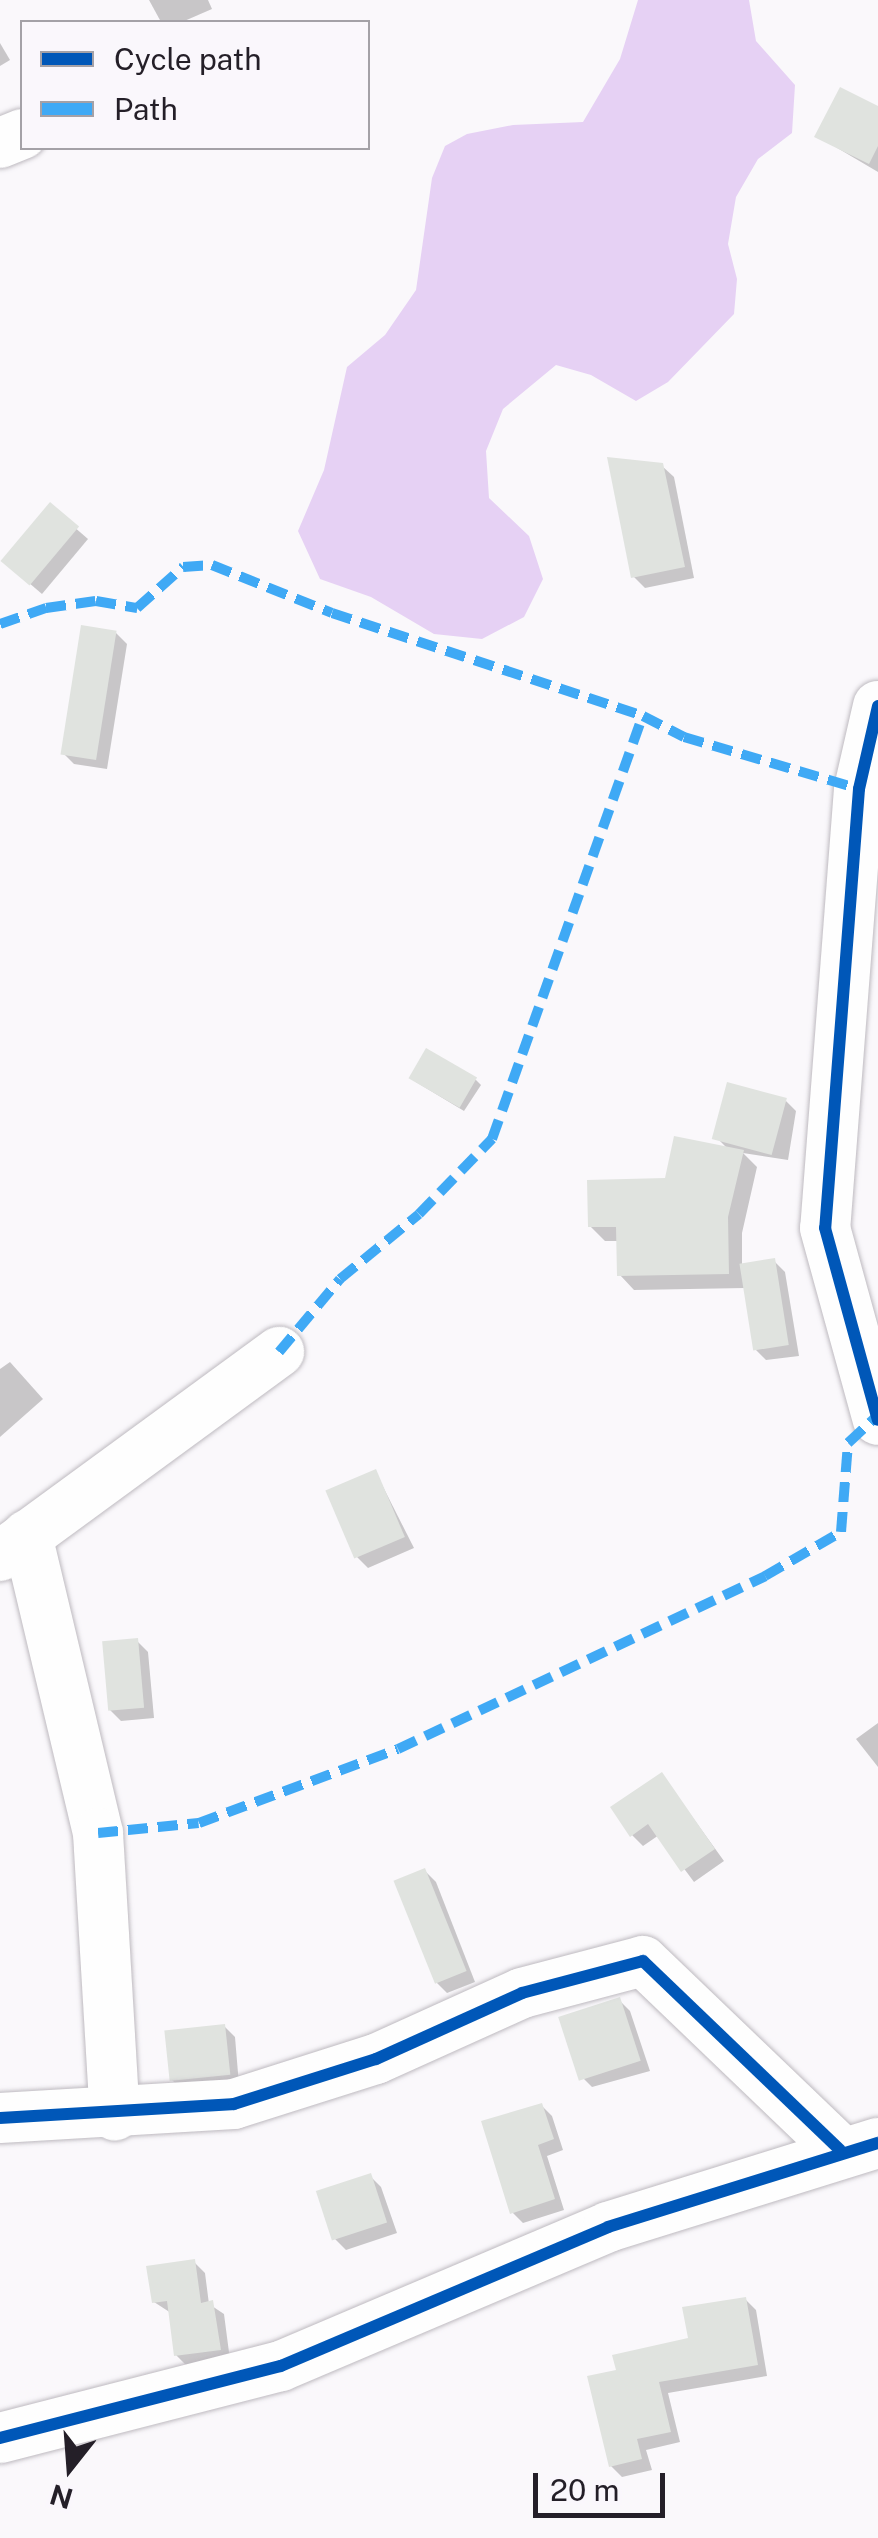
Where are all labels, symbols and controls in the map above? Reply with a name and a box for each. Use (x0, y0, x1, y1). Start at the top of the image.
legend (20, 20, 370, 150)
text: Cycle path (114, 41, 262, 77)
text: Path (114, 91, 178, 127)
north arrow (20, 2418, 120, 2518)
scale bar (538, 2453, 670, 2515)
text: 20 m (550, 2472, 619, 2508)
text: N (46, 2478, 76, 2516)

